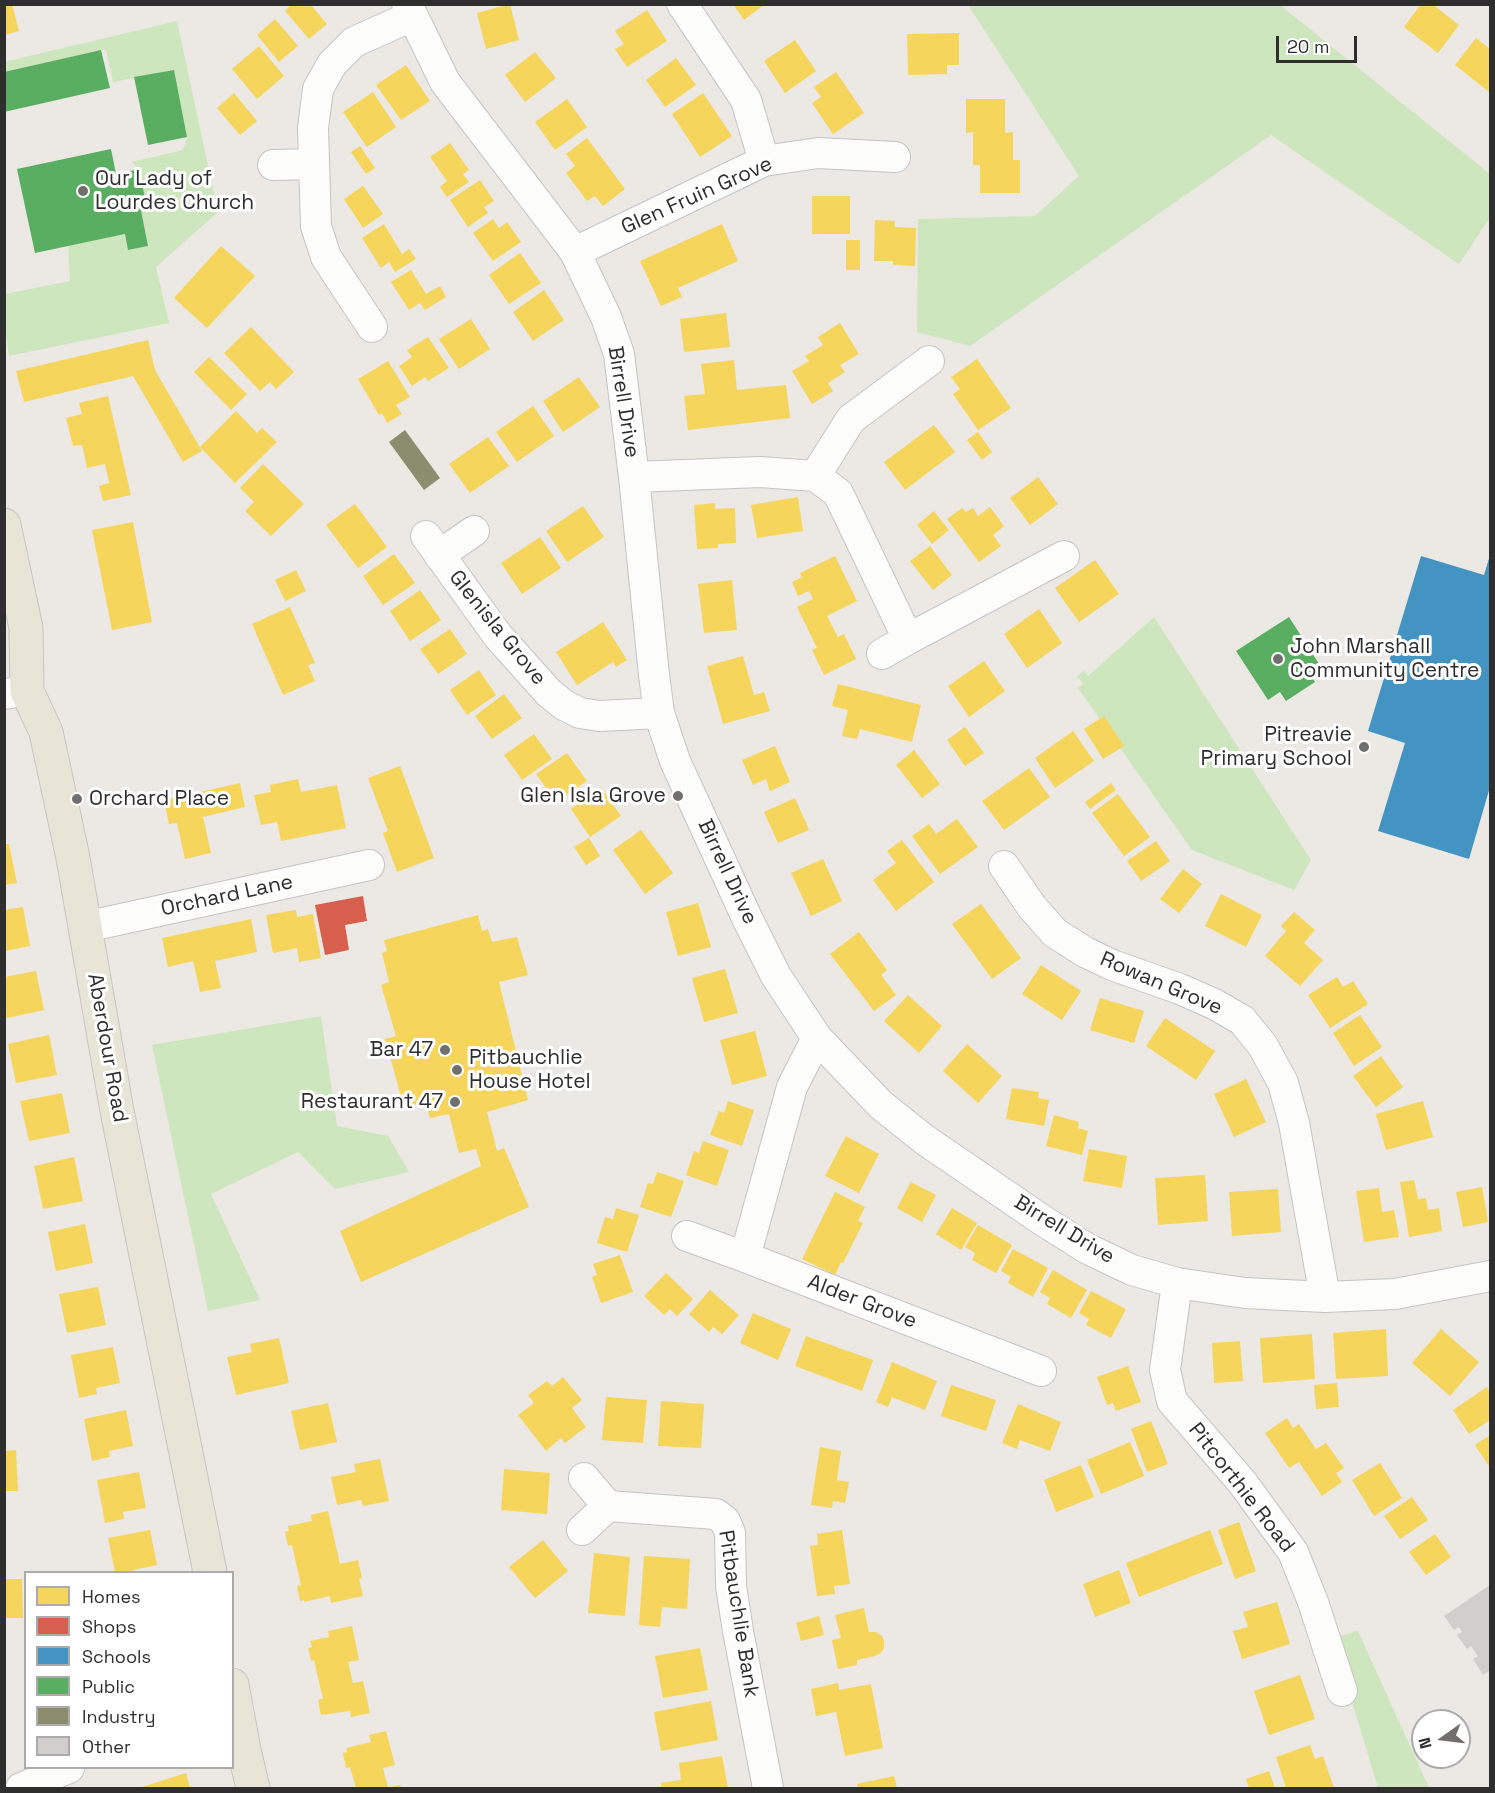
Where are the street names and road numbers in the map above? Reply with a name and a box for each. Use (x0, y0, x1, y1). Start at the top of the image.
street label: Glen Fruin Grove (618, 151, 776, 241)
street label: Birrell Drive (602, 344, 644, 460)
street label: Glenisla Grove (443, 566, 551, 690)
street label: Birrell Drive (692, 816, 762, 928)
street label: Orchard Lane (159, 870, 295, 922)
street label: Rowan Grove (1096, 947, 1226, 1021)
street label: Aberdour Road (81, 971, 133, 1125)
street label: Birrell Drive (1009, 1190, 1119, 1270)
street label: Alder Grove (804, 1270, 920, 1334)
street label: Pitcorthie Road (1183, 1418, 1299, 1558)
street label: Pitbauchlie Bank (712, 1528, 764, 1700)

